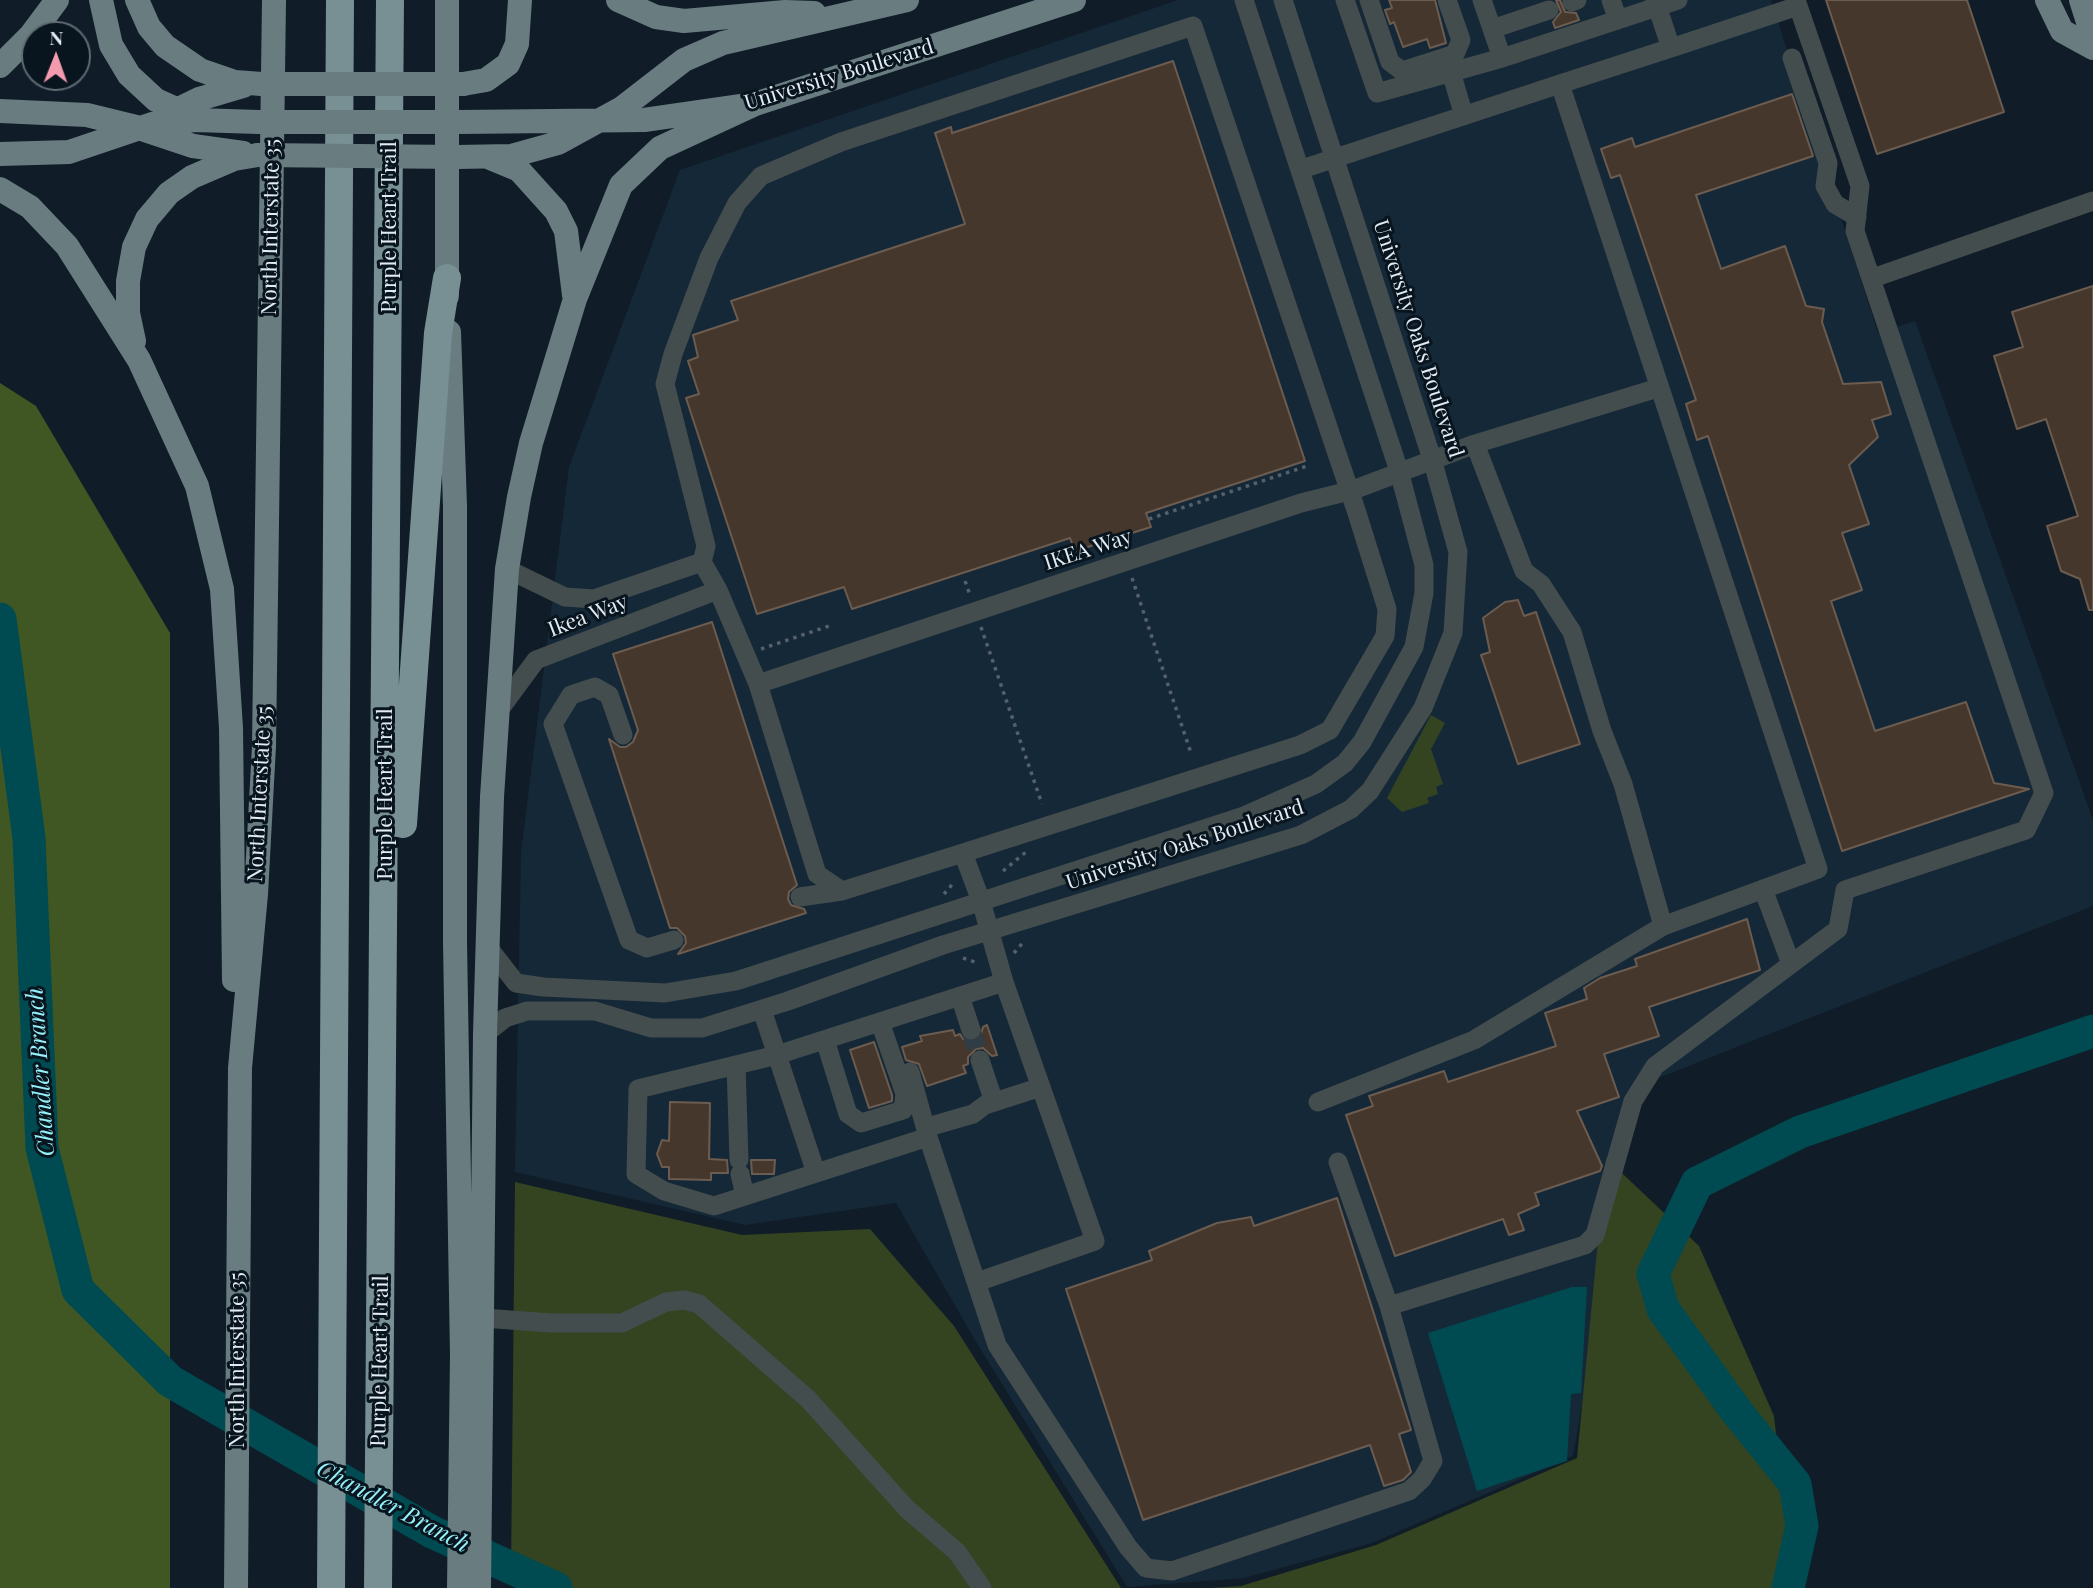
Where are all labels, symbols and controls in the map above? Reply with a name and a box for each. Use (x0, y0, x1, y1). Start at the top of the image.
north arrow (21, 21, 91, 91)
text: N (49, 24, 63, 50)
street label: University Boulevard (741, 34, 937, 116)
street label: North Interstate 35 (257, 139, 285, 315)
street label: Purple Heart Trail (376, 141, 402, 313)
street label: University Oaks Boulevard (1368, 217, 1468, 461)
street label: IKEA Way (1041, 524, 1135, 576)
street label: Ikea Way (545, 589, 631, 643)
street label: North Interstate 35 (243, 705, 277, 883)
street label: Purple Heart Trail (372, 708, 398, 880)
street label: University Oaks Boulevard (1063, 795, 1307, 895)
water label: Chandler Branch (21, 987, 61, 1157)
street label: North Interstate 35 (224, 1272, 250, 1448)
street label: Purple Heart Trail (366, 1275, 394, 1447)
water label: Chandler Branch (312, 1455, 474, 1559)

